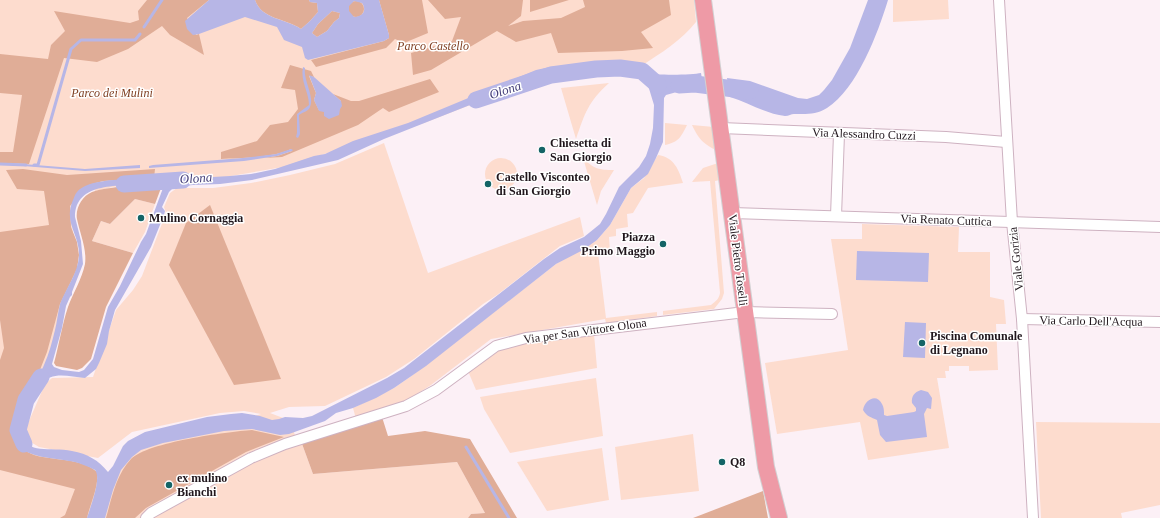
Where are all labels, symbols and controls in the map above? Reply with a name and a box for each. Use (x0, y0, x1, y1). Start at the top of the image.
park label: Parco Castello (396, 39, 469, 53)
water label: Olona (487, 78, 523, 102)
park label: Parco dei Mulini (70, 86, 153, 100)
street label: Via Alessandro Cuzzi (812, 125, 917, 143)
place label: Chiesetta di San Giorgio (550, 136, 612, 164)
marker: Chiesetta di San Giorgio (537, 145, 547, 155)
water label: Olona (179, 169, 213, 187)
place label: Castello Visconteo di San Giorgio (496, 170, 590, 198)
marker: Castello Visconteo di San Giorgio (483, 179, 493, 189)
place label: Mulino Cornaggia (149, 211, 243, 225)
street label: Via Renato Cuttica (900, 211, 993, 229)
marker: Mulino Cornaggia (136, 213, 146, 223)
street label: Viale Pietro Toselli (725, 213, 751, 307)
street label: Viale Gorizia (1006, 226, 1026, 292)
place label: Piazza Primo Maggio (581, 230, 655, 258)
marker: Piazza Primo Maggio (658, 239, 668, 249)
street label: Via Carlo Dell'Acqua (1039, 313, 1143, 329)
street label: Via per San Vittore Olona (522, 315, 648, 347)
place label: Piscina Comunale di Legnano (930, 329, 1023, 357)
marker: Piscina Comunale di Legnano (917, 338, 927, 348)
place label: Q8 (730, 455, 745, 469)
marker: Q8 (717, 457, 727, 467)
place label: ex mulino Bianchi (177, 471, 227, 499)
marker: ex mulino Bianchi (164, 480, 174, 490)

